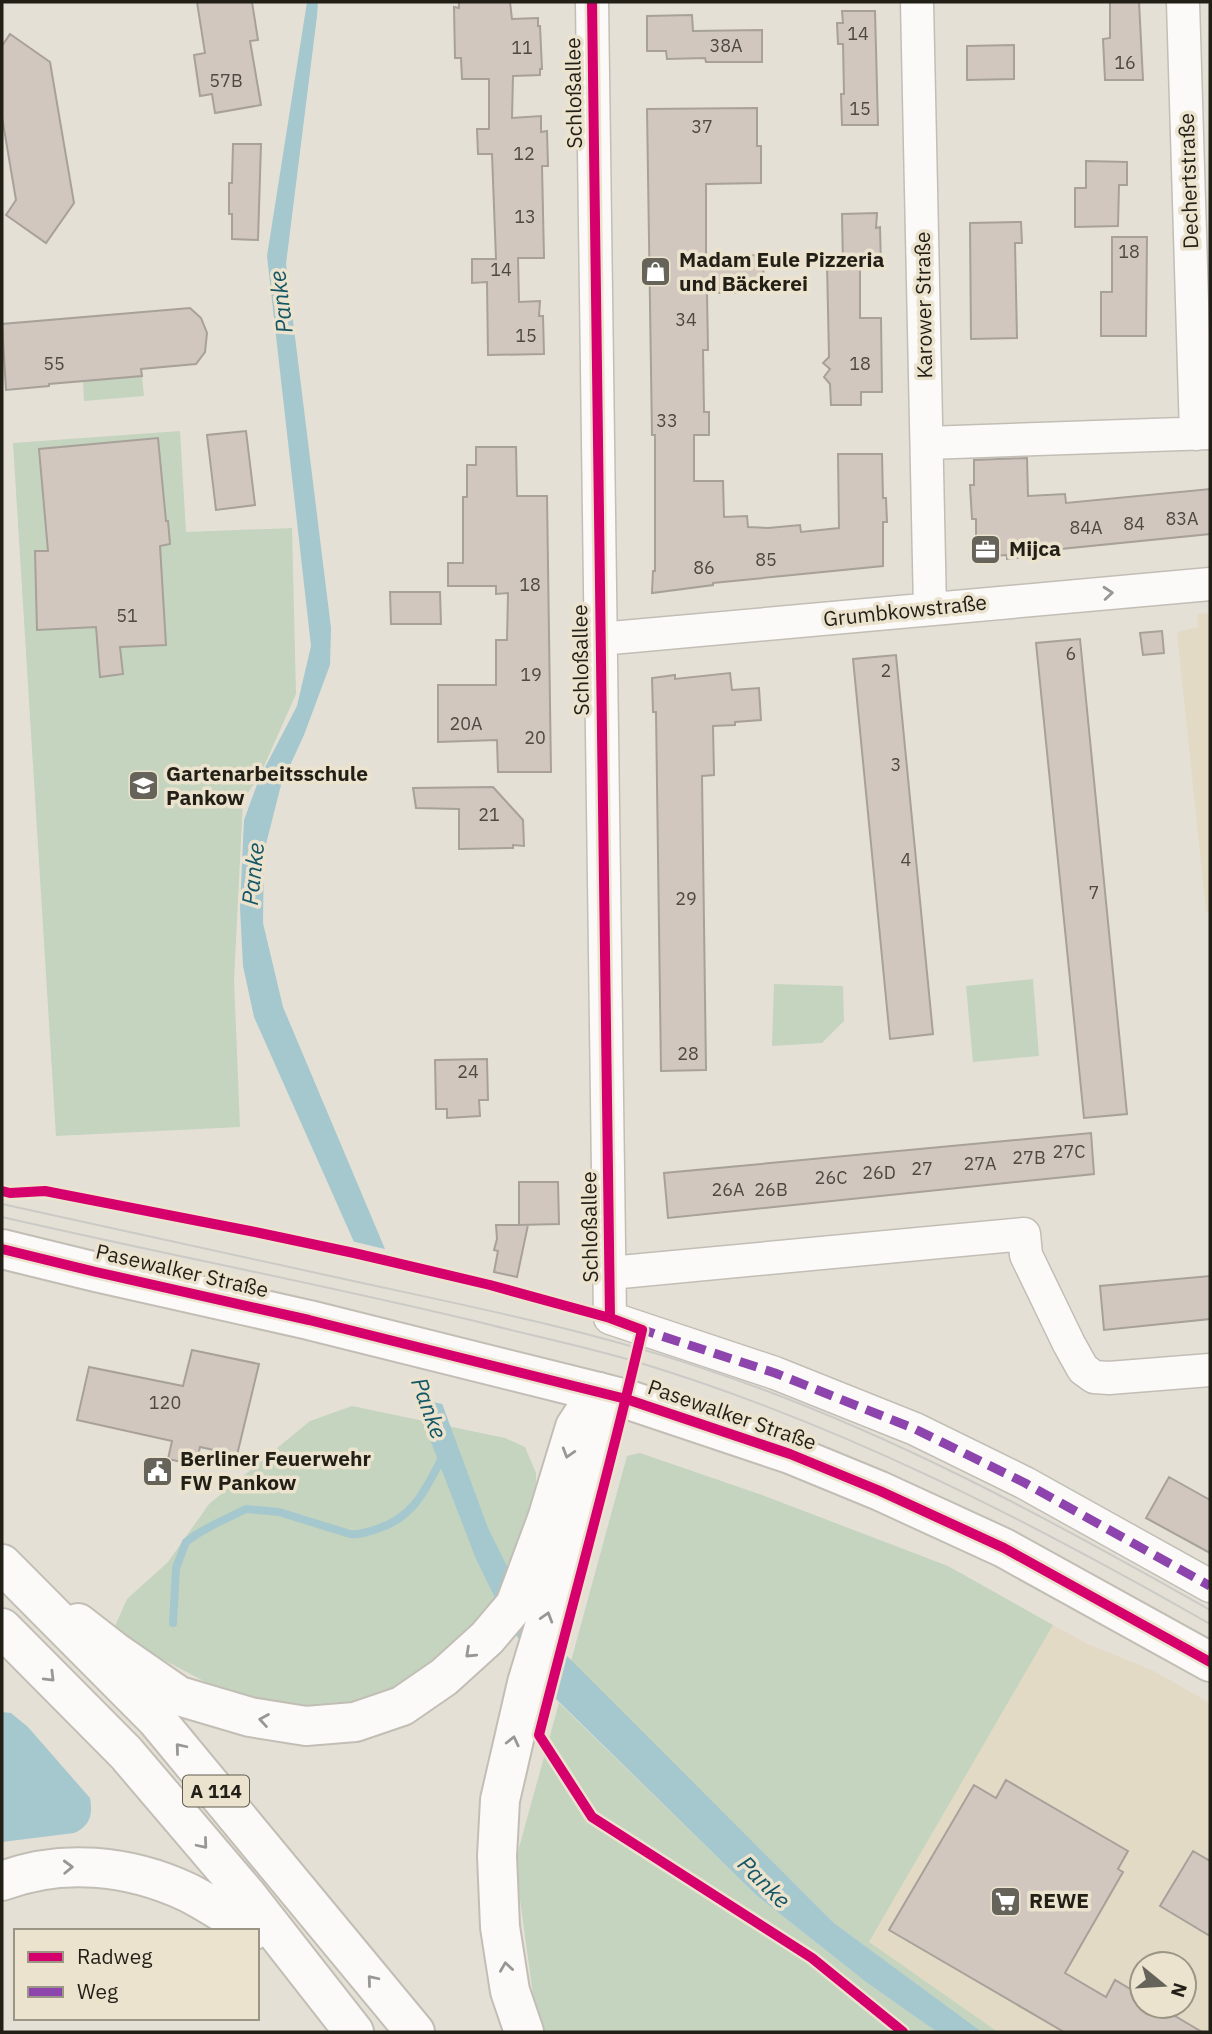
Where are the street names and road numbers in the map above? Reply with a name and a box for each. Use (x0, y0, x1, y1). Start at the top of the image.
street label: Schloßallee (558, 37, 588, 149)
street label: Dechertstraße (1172, 113, 1204, 250)
street label: Karower Straße (908, 231, 938, 379)
street label: Grumbkowstraße (822, 587, 988, 633)
street label: Schloßallee (565, 604, 595, 716)
street label: Schloßallee (574, 1171, 604, 1283)
street label: Pasewalker Straße (93, 1237, 271, 1304)
street label: Pasewalker Straße (644, 1372, 820, 1456)
road number: A 114 (183, 1776, 249, 1806)

